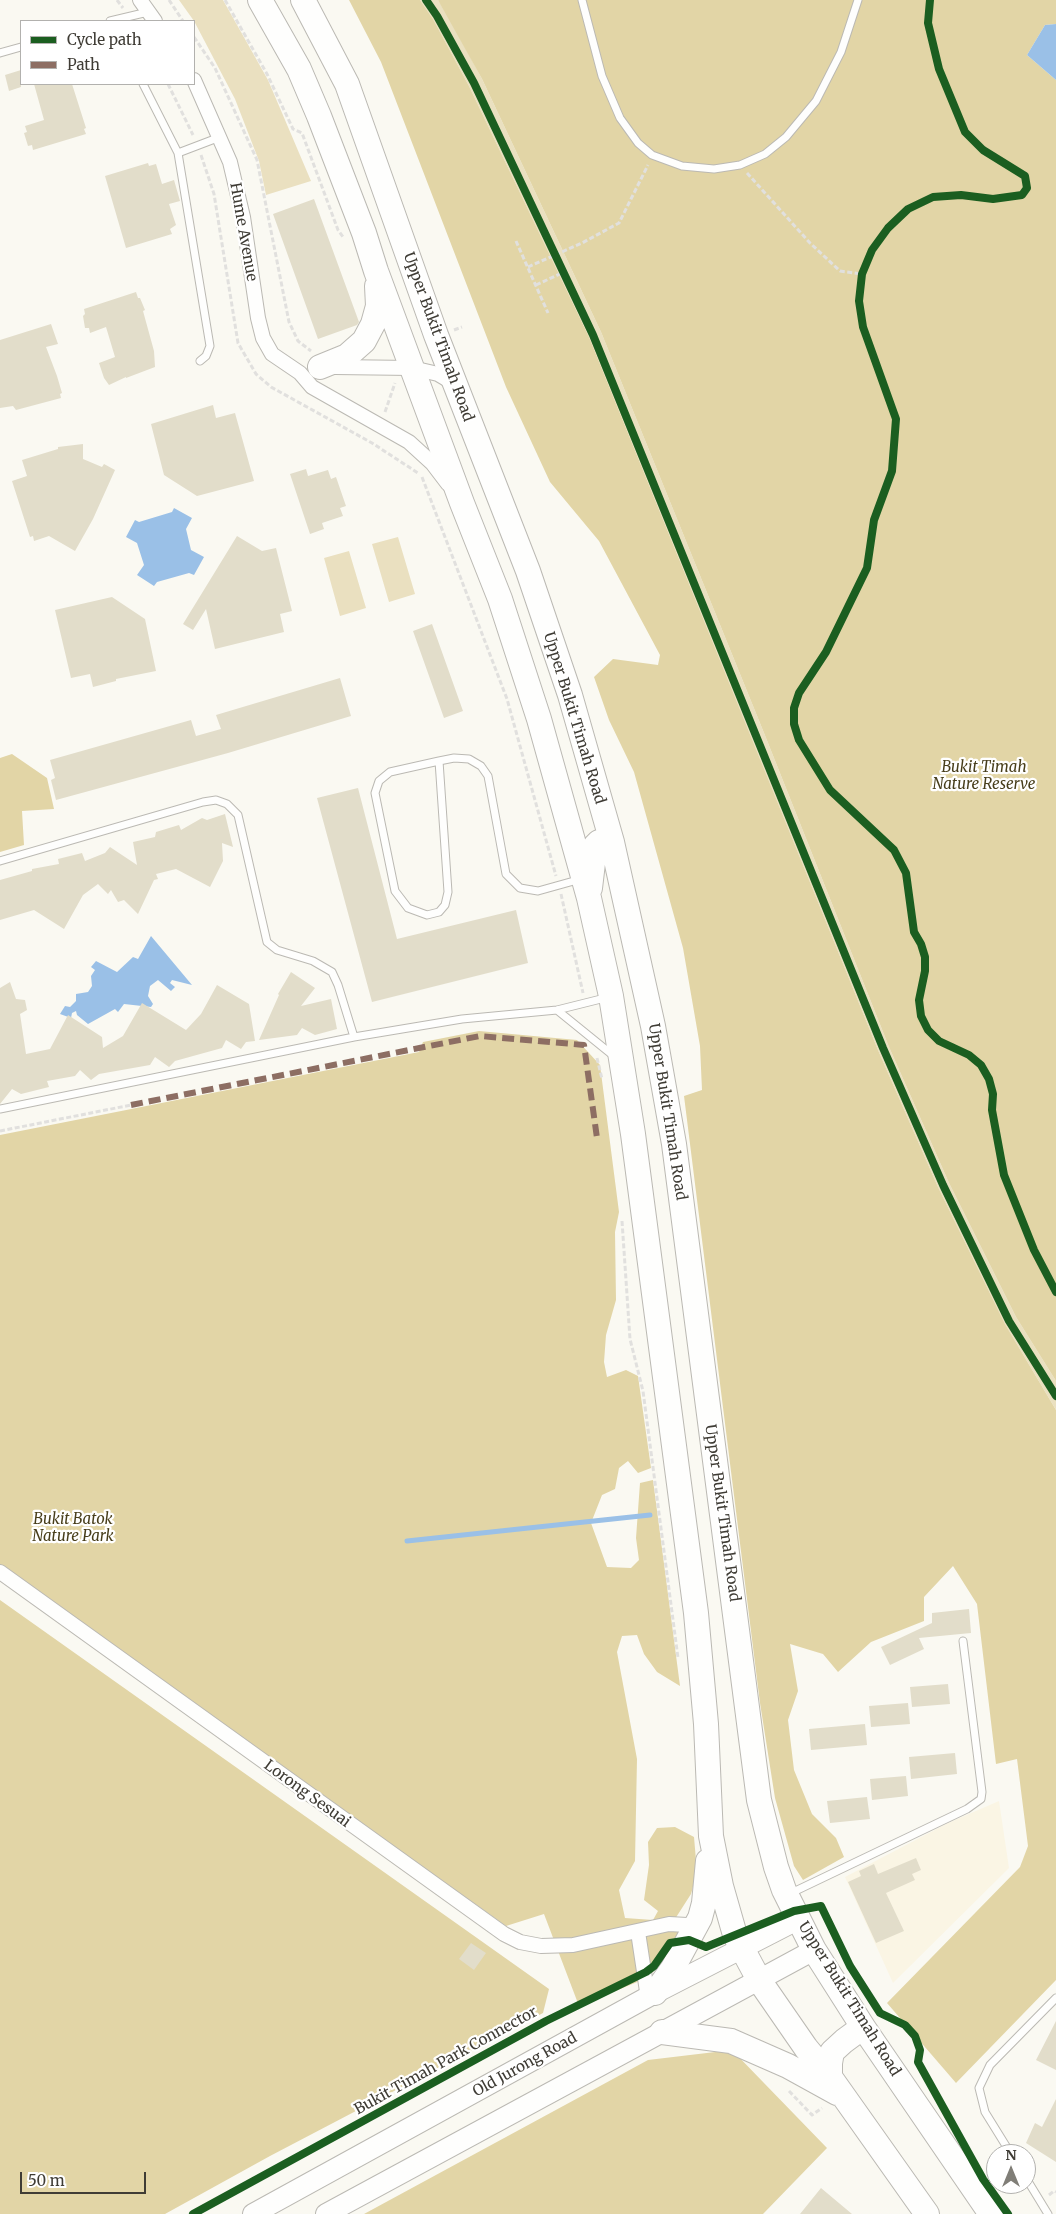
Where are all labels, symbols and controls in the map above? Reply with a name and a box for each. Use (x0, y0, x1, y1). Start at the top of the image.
legend (20, 20, 195, 85)
text: Cycle path (67, 30, 142, 49)
text: Path (67, 55, 100, 74)
street label: Hume Avenue (225, 181, 261, 283)
street label: Upper Bukit Timah Road (399, 250, 477, 424)
street label: Upper Bukit Timah Road (539, 630, 609, 806)
park label: Bukit Timah Nature Reserve (932, 759, 1036, 794)
street label: Upper Bukit Timah Road (644, 1022, 690, 1202)
street label: Upper Bukit Timah Road (701, 1423, 743, 1603)
park label: Bukit Batok Nature Park (32, 1511, 114, 1546)
street label: Lorong Sesuai (260, 1757, 354, 1831)
street label: Upper Bukit Timah Road (794, 1918, 904, 2080)
street label: Bukit Timah Park Connector (351, 2003, 541, 2119)
street label: Old Jurong Road (470, 2029, 580, 2101)
north arrow (986, 2144, 1036, 2194)
text: N (1005, 2146, 1017, 2164)
scale bar (22, 2162, 149, 2194)
text: 50 m (28, 2171, 65, 2190)

